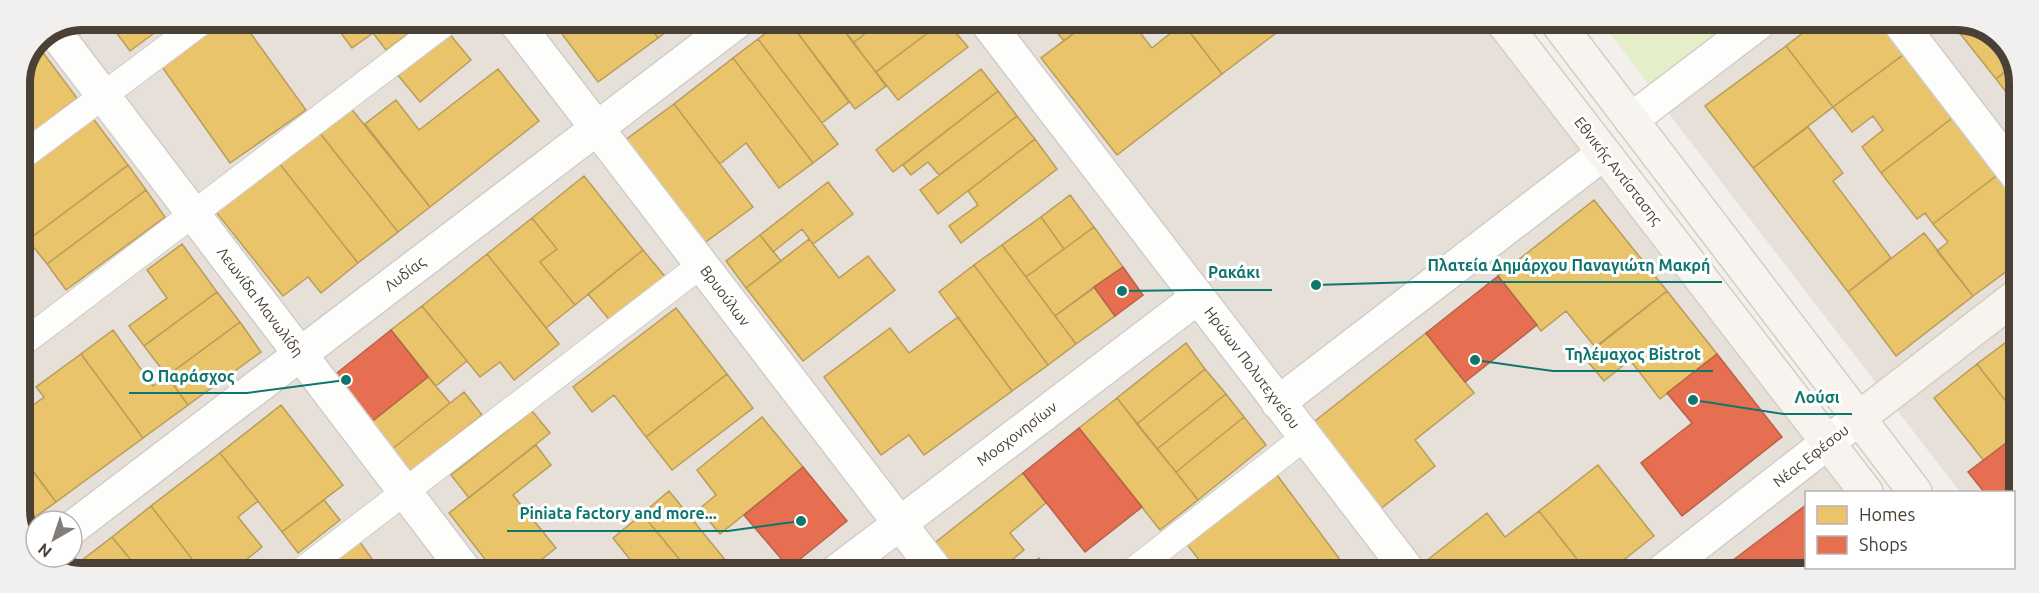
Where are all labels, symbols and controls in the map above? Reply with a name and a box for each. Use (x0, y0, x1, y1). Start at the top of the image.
street label: Εθνικής Αντίστασης (1571, 113, 1666, 228)
street label: Λεωνίδα Μανωλίδη (214, 244, 307, 360)
callout: Πλατεία Δημάρχου Παναγιώτη Μακρή (1415, 248, 1722, 282)
street label: Λυδίας (381, 253, 429, 294)
callout: Ρακάκι (1196, 256, 1272, 290)
text: Πλατεία Δημάρχου Παναγιώτη Μακρή (1428, 256, 1710, 274)
street label: Βρυούλων (697, 262, 754, 329)
text: Ρακάκι (1208, 263, 1260, 281)
street label: Ηρώων Πολυτεχνείου (1201, 304, 1304, 432)
callout: Τηλέμαχος Bistrot (1553, 337, 1713, 371)
text: Τηλέμαχος Bistrot (1565, 345, 1701, 364)
callout: Ο Παράσχος (129, 359, 247, 393)
text: Ο Παράσχος (141, 367, 235, 386)
callout: Λούσι (1783, 380, 1852, 414)
text: Λούσι (1795, 388, 1840, 406)
street label: Μοσχονησίων (973, 398, 1060, 469)
street label: Νέας Εφέσου (1770, 421, 1852, 490)
legend (1805, 491, 2015, 569)
callout: Piniata factory and more... (507, 497, 728, 531)
text: Piniata factory and more... (519, 504, 717, 522)
text: Homes (1859, 504, 1916, 524)
north arrow (24, 509, 84, 569)
text: Shops (1859, 534, 1908, 554)
text: N (34, 540, 55, 561)

